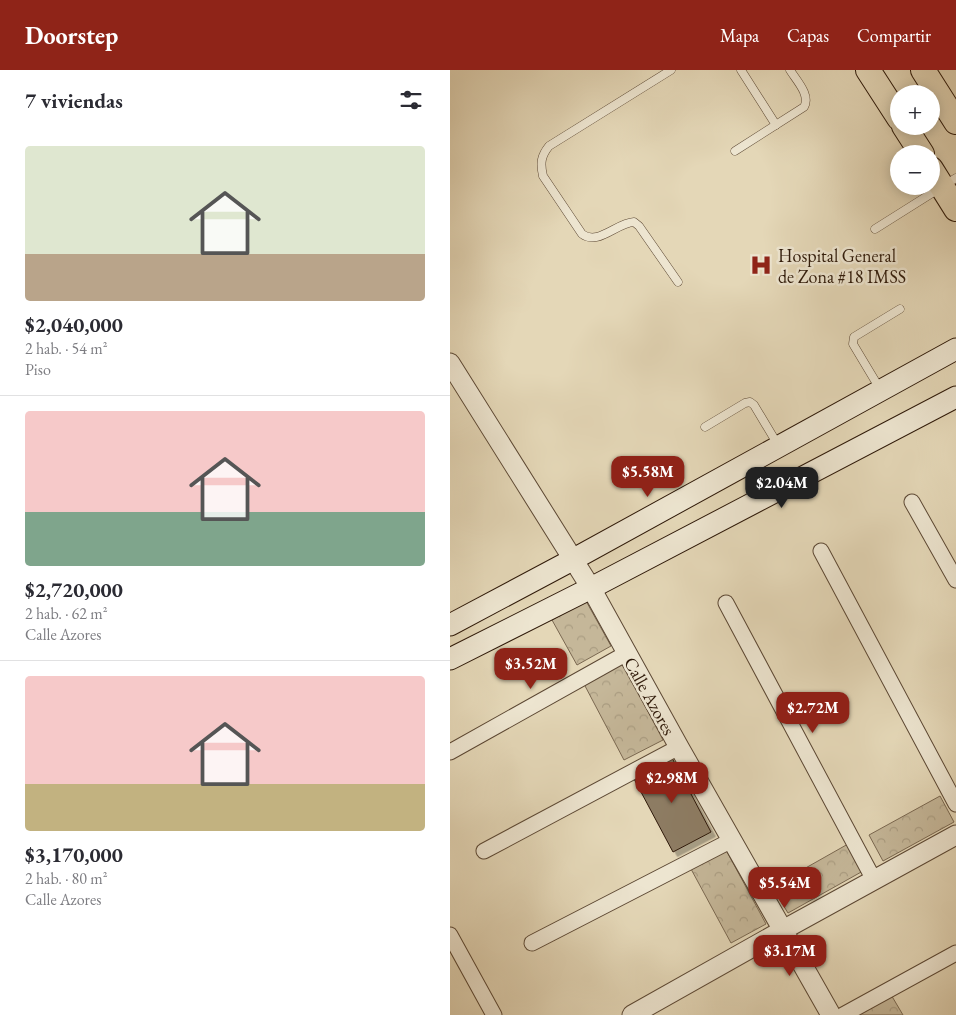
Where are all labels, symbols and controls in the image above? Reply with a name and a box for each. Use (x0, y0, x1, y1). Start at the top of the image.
text: Doorstep (25, 20, 118, 51)
text: Mapa (720, 24, 759, 47)
text: Capas (787, 24, 829, 47)
text: Compartir (857, 24, 931, 47)
map controls (890, 85, 940, 195)
button: + (890, 85, 940, 135)
icon: filters (397, 86, 425, 114)
text: 7 viviendas (25, 87, 123, 114)
button: − (890, 145, 940, 195)
icon: home (180, 178, 270, 268)
place label: Hospital General de Zona #18 IMSS (778, 244, 906, 288)
hospital icon: Hospital General de Zona #18 IMSS (748, 252, 774, 278)
text: $2,040,000 (25, 311, 123, 338)
text: 2 hab. · 54 m² (25, 338, 107, 359)
text: Piso (25, 359, 51, 380)
icon: home (180, 444, 270, 534)
pin: $5.58M (607, 456, 689, 498)
text: $5.58M (622, 461, 674, 482)
pin: $2.04M (741, 466, 823, 509)
text: $2.04M (756, 472, 808, 493)
text: $2,720,000 (25, 576, 123, 603)
text: 2 hab. · 62 m² (25, 603, 107, 624)
text: Calle Azores (25, 624, 101, 645)
pin: $3.52M (490, 648, 572, 690)
text: $3.52M (505, 653, 557, 674)
street label: Calle Azores (619, 653, 681, 739)
pin: $2.72M (772, 692, 854, 734)
text: $2.72M (787, 697, 839, 718)
icon: home (180, 709, 270, 799)
pin: $2.98M (631, 762, 713, 804)
text: $2.98M (646, 767, 698, 788)
text: $3,170,000 (25, 841, 123, 868)
pin: $5.54M (744, 866, 826, 909)
text: 2 hab. · 80 m² (25, 868, 107, 889)
text: $5.54M (759, 872, 811, 893)
text: Calle Azores (25, 889, 101, 910)
pin: $3.17M (749, 934, 831, 977)
text: $3.17M (764, 940, 816, 961)

